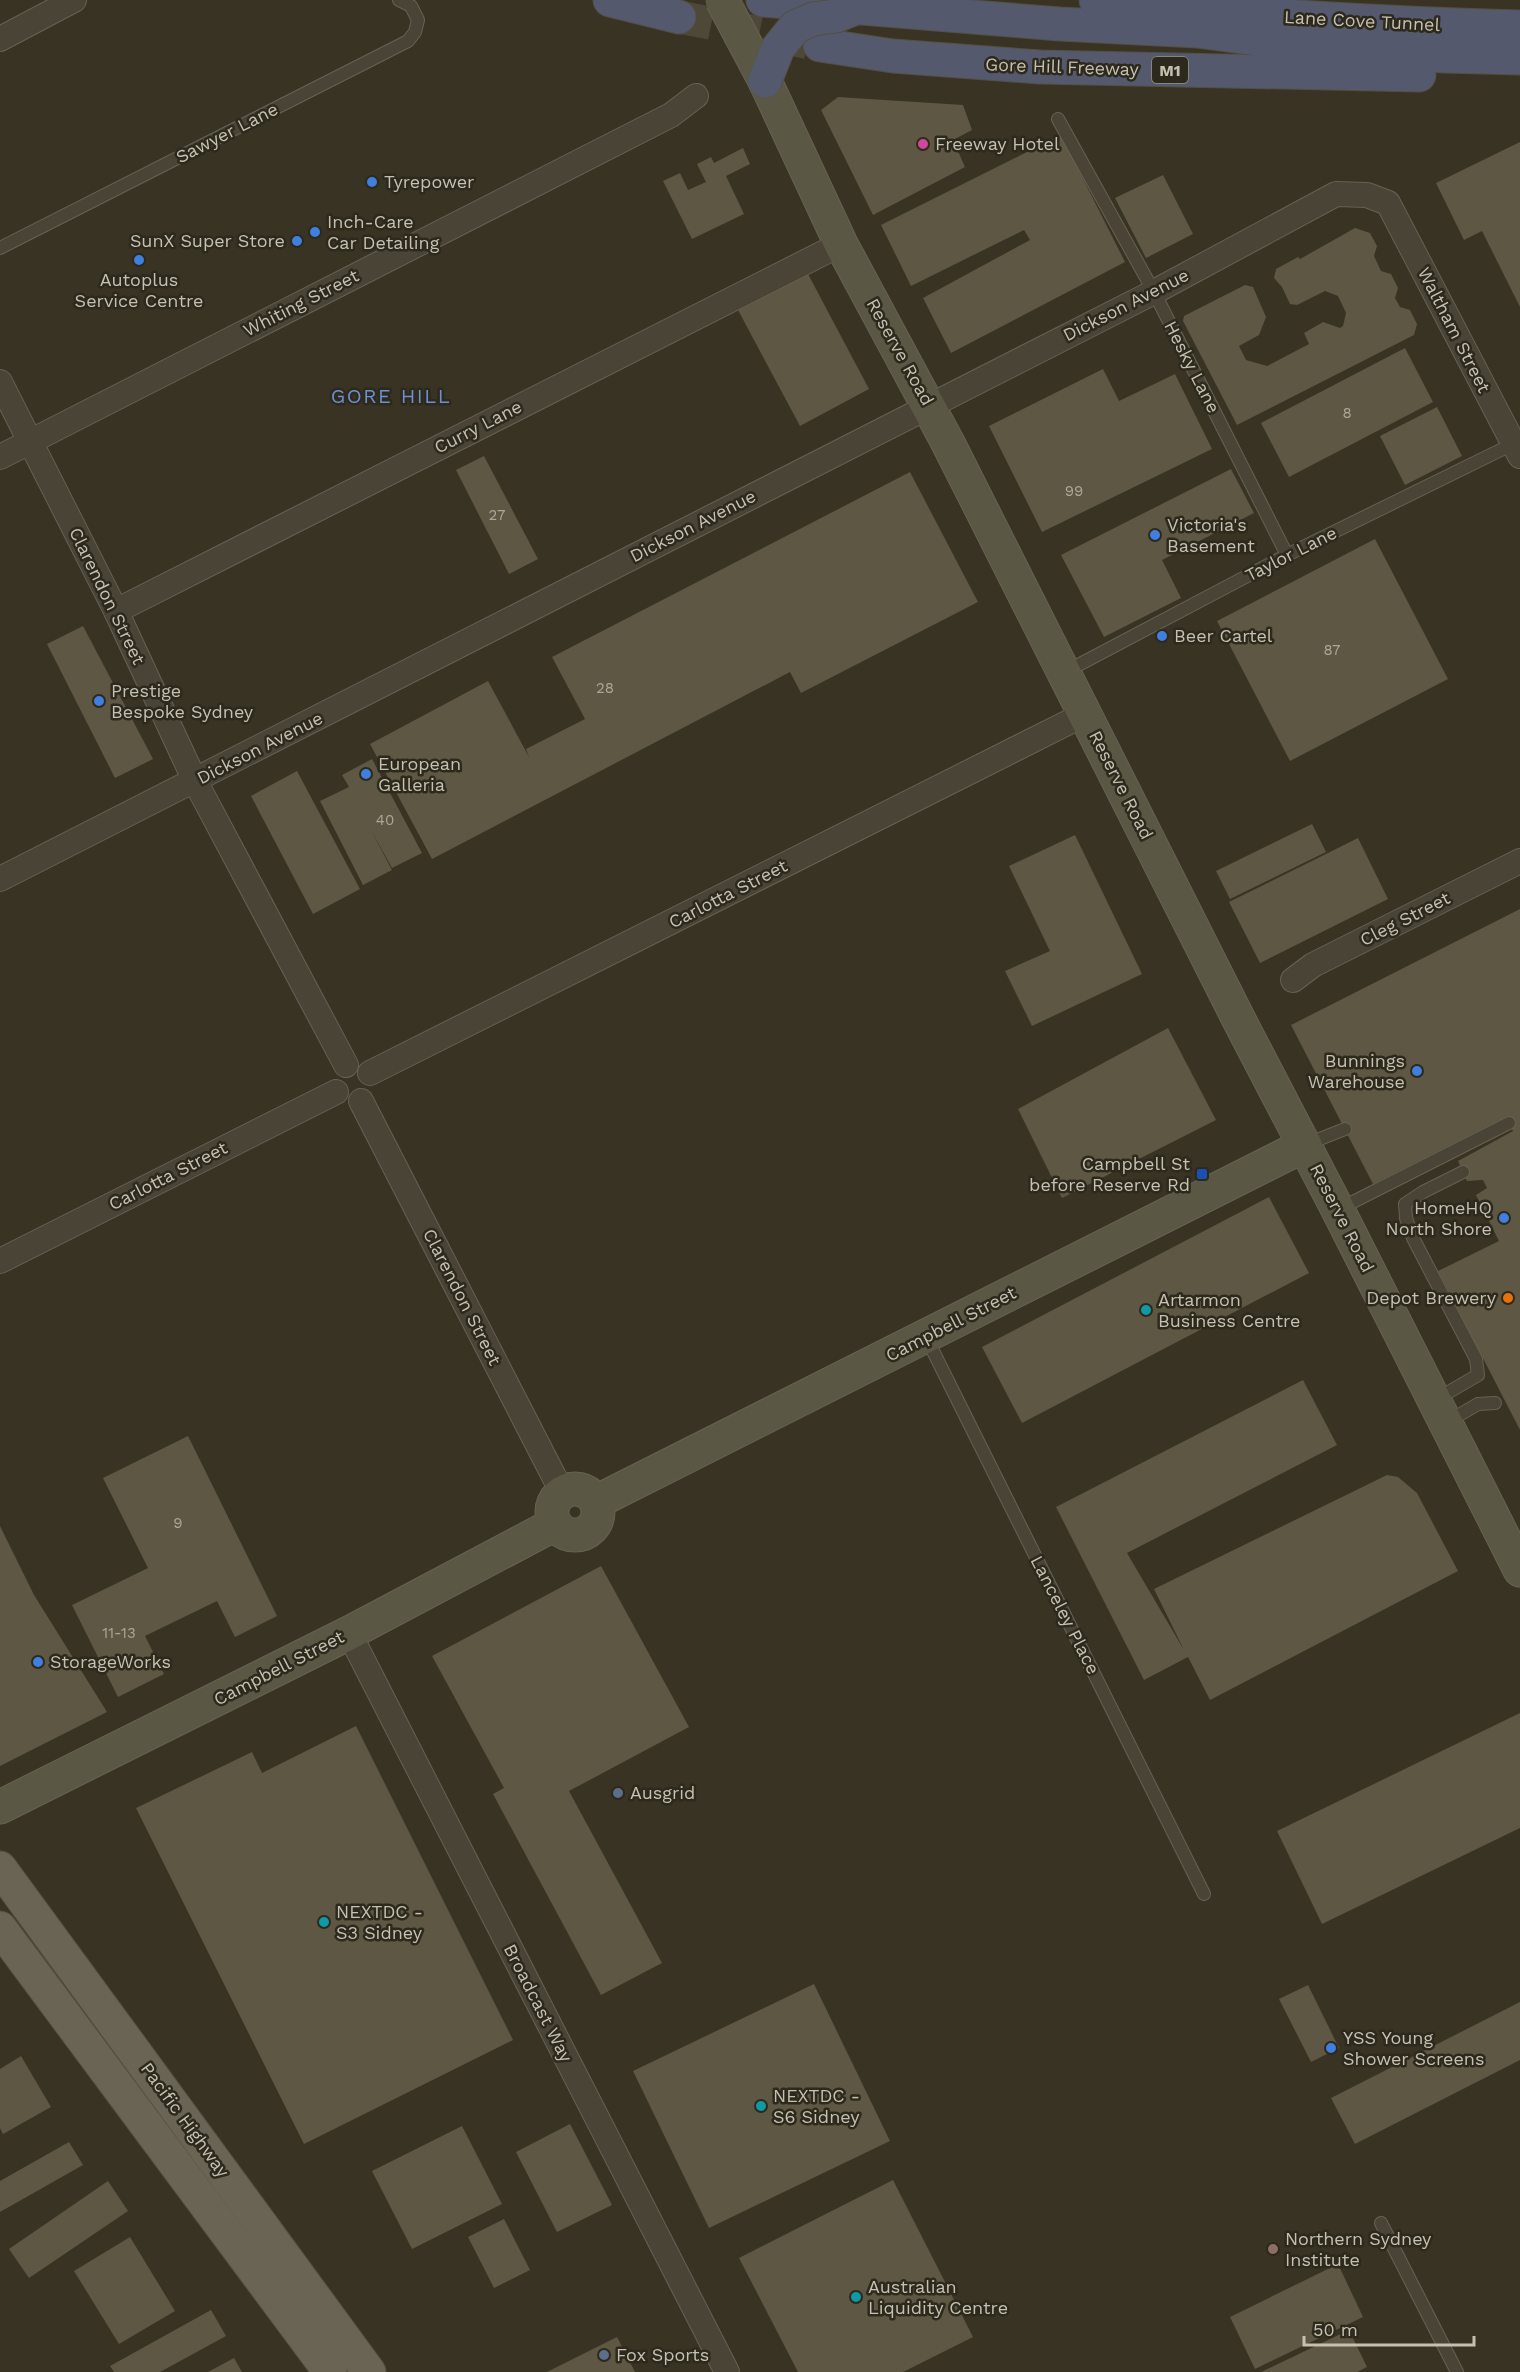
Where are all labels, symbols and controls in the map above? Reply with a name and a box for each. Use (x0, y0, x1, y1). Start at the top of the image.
street label: Lane Cove Tunnel (1284, 6, 1441, 35)
street label: Gore Hill Freeway (985, 53, 1140, 80)
road number: M1 (1152, 57, 1188, 83)
street label: Sawyer Lane (172, 98, 281, 167)
place label: Freeway Hotel (935, 133, 1060, 154)
marker: Freeway Hotel (916, 137, 930, 151)
place label: Tyrepower (384, 171, 474, 192)
marker: Tyrepower (365, 175, 379, 189)
place label: Inch-Care Car Detailing (327, 211, 440, 253)
marker: Inch-Care Car Detailing (308, 225, 322, 239)
place label: SunX Super Store (130, 230, 285, 251)
marker: SunX Super Store (290, 234, 304, 248)
marker: Autoplus Service Centre (132, 253, 146, 267)
street label: Waltham Street (1414, 263, 1495, 397)
street label: Whiting Street (240, 264, 362, 341)
street label: Dickson Avenue (1059, 264, 1192, 345)
place label: Autoplus Service Centre (75, 269, 203, 311)
street label: Reserve Road (862, 295, 938, 409)
street label: Hesky Lane (1160, 317, 1225, 416)
district label: GORE HILL (331, 384, 451, 408)
street label: Curry Lane (430, 395, 525, 458)
house number: 8 (1342, 404, 1352, 422)
house number: 99 (1065, 482, 1083, 500)
street label: Dickson Avenue (626, 485, 759, 566)
house number: 27 (489, 506, 505, 524)
place label: Victoria's Basement (1167, 514, 1255, 556)
street label: Taylor Lane (1242, 522, 1340, 586)
street label: Clarendon Street (65, 524, 150, 668)
marker: Victoria's Basement (1148, 528, 1162, 542)
place label: Beer Cartel (1174, 625, 1273, 646)
marker: Beer Cartel (1155, 629, 1169, 643)
house number: 87 (1323, 641, 1341, 659)
house number: 28 (596, 679, 614, 697)
place label: Prestige Bespoke Sydney (111, 680, 254, 722)
marker: Prestige Bespoke Sydney (92, 694, 106, 708)
street label: Dickson Avenue (193, 707, 326, 788)
street label: Reserve Road (1085, 727, 1158, 843)
place label: European Galleria (378, 753, 461, 795)
marker: European Galleria (359, 767, 373, 781)
house number: 40 (376, 811, 394, 829)
street label: Carlotta Street (665, 854, 791, 932)
street label: Cleg Street (1356, 887, 1454, 950)
place label: Bunnings Warehouse (1308, 1050, 1405, 1092)
marker: Bunnings Warehouse (1410, 1064, 1424, 1078)
street label: Carlotta Street (105, 1136, 231, 1214)
place label: Campbell St before Reserve Rd (1029, 1153, 1190, 1195)
street label: Reserve Road (1306, 1160, 1379, 1276)
marker: Campbell St before Reserve Rd (1195, 1167, 1209, 1181)
place label: HomeHQ North Shore (1386, 1197, 1492, 1239)
marker: HomeHQ North Shore (1497, 1211, 1511, 1225)
street label: Clarendon Street (419, 1225, 506, 1369)
street label: Campbell Street (882, 1281, 1020, 1365)
place label: Depot Brewery (1366, 1287, 1497, 1308)
place label: Artarmon Business Centre (1158, 1289, 1301, 1331)
marker: Depot Brewery (1501, 1291, 1515, 1305)
marker: Artarmon Business Centre (1139, 1303, 1153, 1317)
house number: 9 (173, 1514, 183, 1532)
street label: Lanceley Place (1027, 1552, 1104, 1678)
house number: 11-13 (102, 1624, 136, 1642)
street label: Campbell Street (210, 1625, 348, 1709)
place label: StorageWorks (50, 1651, 171, 1672)
marker: StorageWorks (31, 1655, 45, 1669)
place label: Ausgrid (630, 1782, 695, 1803)
marker: Ausgrid (611, 1786, 625, 1800)
place label: NEXTDC - S3 Sidney (336, 1901, 423, 1943)
marker: NEXTDC - S3 Sidney (317, 1915, 331, 1929)
street label: Broadcast Way (500, 1940, 578, 2066)
place label: YSS Young Shower Screens (1343, 2027, 1484, 2069)
marker: YSS Young Shower Screens (1324, 2041, 1338, 2055)
street label: Pacific Highway (137, 2058, 234, 2182)
place label: NEXTDC - S6 Sidney (773, 2085, 860, 2127)
marker: NEXTDC - S6 Sidney (754, 2099, 768, 2113)
place label: Northern Sydney Institute (1285, 2228, 1432, 2270)
marker: Northern Sydney Institute (1266, 2242, 1280, 2256)
place label: Australian Liquidity Centre (868, 2276, 1008, 2318)
marker: Australian Liquidity Centre (849, 2290, 863, 2304)
scale bar (1304, 2309, 1474, 2347)
text: 50 m (1313, 2319, 1358, 2340)
place label: Fox Sports (616, 2344, 709, 2365)
marker: Fox Sports (597, 2348, 611, 2362)

